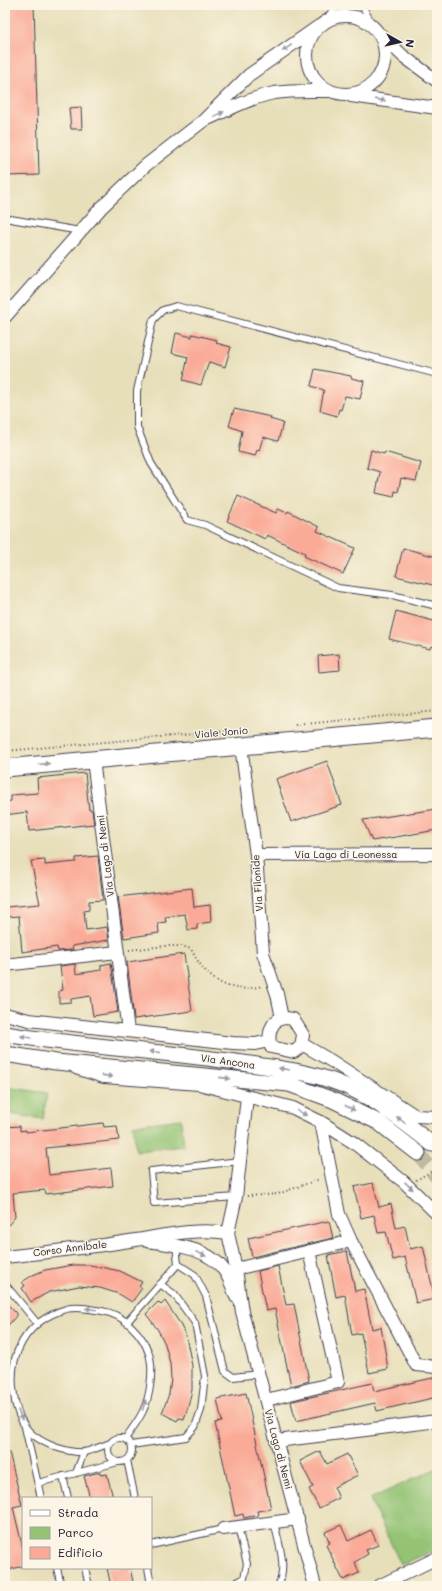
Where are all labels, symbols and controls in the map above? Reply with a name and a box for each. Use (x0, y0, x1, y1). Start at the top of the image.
north arrow (380, 22, 420, 62)
text: N (402, 38, 418, 49)
one-way arrow (282, 44, 292, 52)
one-way arrow (374, 97, 386, 103)
one-way arrow (213, 111, 225, 117)
street label: Viale Jonio (194, 723, 248, 741)
one-way arrow (38, 761, 50, 768)
street label: Via Lago di Nemi (93, 814, 117, 898)
street label: Via Lago di Leonessa (295, 847, 398, 861)
street label: Via Filonide (248, 854, 266, 912)
one-way arrow (20, 1034, 32, 1040)
one-way arrow (149, 1049, 161, 1056)
street label: Via Ancona (200, 1050, 256, 1072)
one-way arrow (278, 1066, 290, 1072)
one-way arrow (101, 1074, 113, 1080)
one-way arrow (219, 1075, 231, 1081)
one-way arrow (344, 1105, 355, 1111)
one-way arrow (296, 1110, 308, 1116)
one-way arrow (396, 1116, 407, 1125)
one-way arrow (404, 1182, 414, 1191)
street label: Corso Annibale (32, 1237, 108, 1259)
one-way arrow (195, 1251, 207, 1257)
one-way arrow (85, 1306, 97, 1312)
one-way arrow (141, 1399, 147, 1411)
street label: Via Lago di Nemi (262, 1407, 296, 1491)
one-way arrow (17, 1409, 23, 1421)
legend (22, 1497, 152, 1569)
text: Strada (58, 1504, 99, 1520)
text: Parco (58, 1524, 93, 1540)
text: Edificio (58, 1544, 102, 1560)

